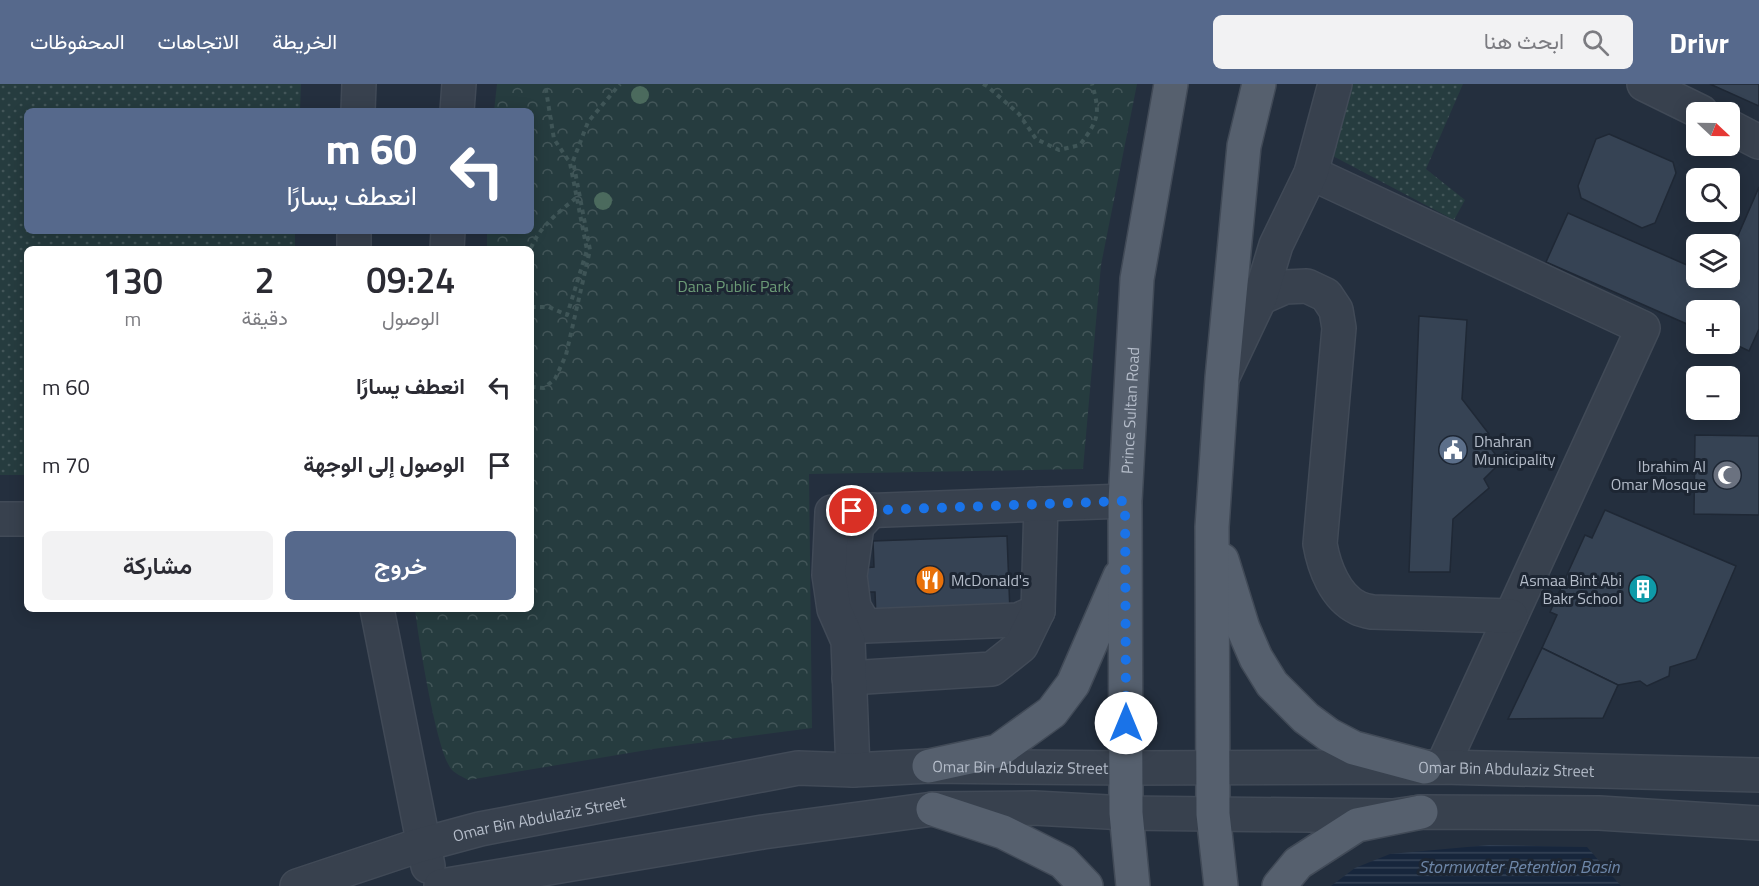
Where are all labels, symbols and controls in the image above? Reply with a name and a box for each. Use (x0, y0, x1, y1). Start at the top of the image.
search box (1213, 15, 1633, 69)
text: Drivr (1669, 21, 1729, 64)
text: ابحث هنا (1484, 24, 1564, 58)
text: المحفوظات (30, 25, 125, 57)
text: الاتجاهات (158, 25, 239, 57)
text: الخريطة (272, 25, 337, 57)
icon: search (1579, 26, 1612, 59)
north arrow (1686, 102, 1740, 156)
map controls (1686, 102, 1740, 420)
text: 60 m (325, 116, 417, 180)
icon: left (438, 132, 516, 210)
button: search (1686, 168, 1740, 222)
text: انعطف يسارًا (286, 174, 417, 215)
button: layers (1686, 234, 1740, 288)
text: 2 (255, 252, 275, 307)
text: 09:24 (366, 252, 456, 307)
text: 130 (103, 253, 163, 308)
park label: Dana Public Park (677, 274, 791, 298)
button: + (1686, 300, 1740, 354)
text: دقيقة (241, 302, 288, 333)
text: الوصول (382, 302, 440, 333)
text: m (124, 303, 141, 334)
street label: Prince Sultan Road (1114, 346, 1145, 475)
button: − (1686, 366, 1740, 420)
text: انعطف يسارًا (356, 369, 465, 403)
text: 60 m (42, 370, 90, 404)
icon: left (483, 371, 516, 404)
place label: Dhahran Municipality (1474, 429, 1556, 471)
public building icon: Dhahran Municipality (1437, 434, 1469, 466)
text: الوصول إلى الوجهة (303, 447, 465, 481)
text: 70 m (42, 448, 90, 482)
icon: arrive (483, 449, 516, 482)
place label: Ibrahim Al Omar Mosque (1611, 454, 1706, 496)
mosque icon: Ibrahim Al Omar Mosque (1711, 459, 1743, 491)
pin (826, 485, 877, 536)
icon: arrive (835, 494, 868, 527)
button: مشاركة (42, 531, 273, 600)
button: خروج (285, 531, 516, 600)
restaurant icon: McDonald's (914, 564, 946, 596)
place label: McDonald's (951, 568, 1030, 592)
place label: Asmaa Bint Abi Bakr School (1520, 568, 1622, 610)
building icon: Asmaa Bint Abi Bakr School (1627, 573, 1659, 605)
position arrow (1094, 691, 1158, 755)
street label: Omar Bin Abdulaziz Street (932, 754, 1109, 780)
street label: Omar Bin Abdulaziz Street (1418, 755, 1595, 783)
street label: Omar Bin Abdulaziz Street (450, 789, 628, 848)
water label: Stormwater Retention Basin (1418, 853, 1621, 880)

